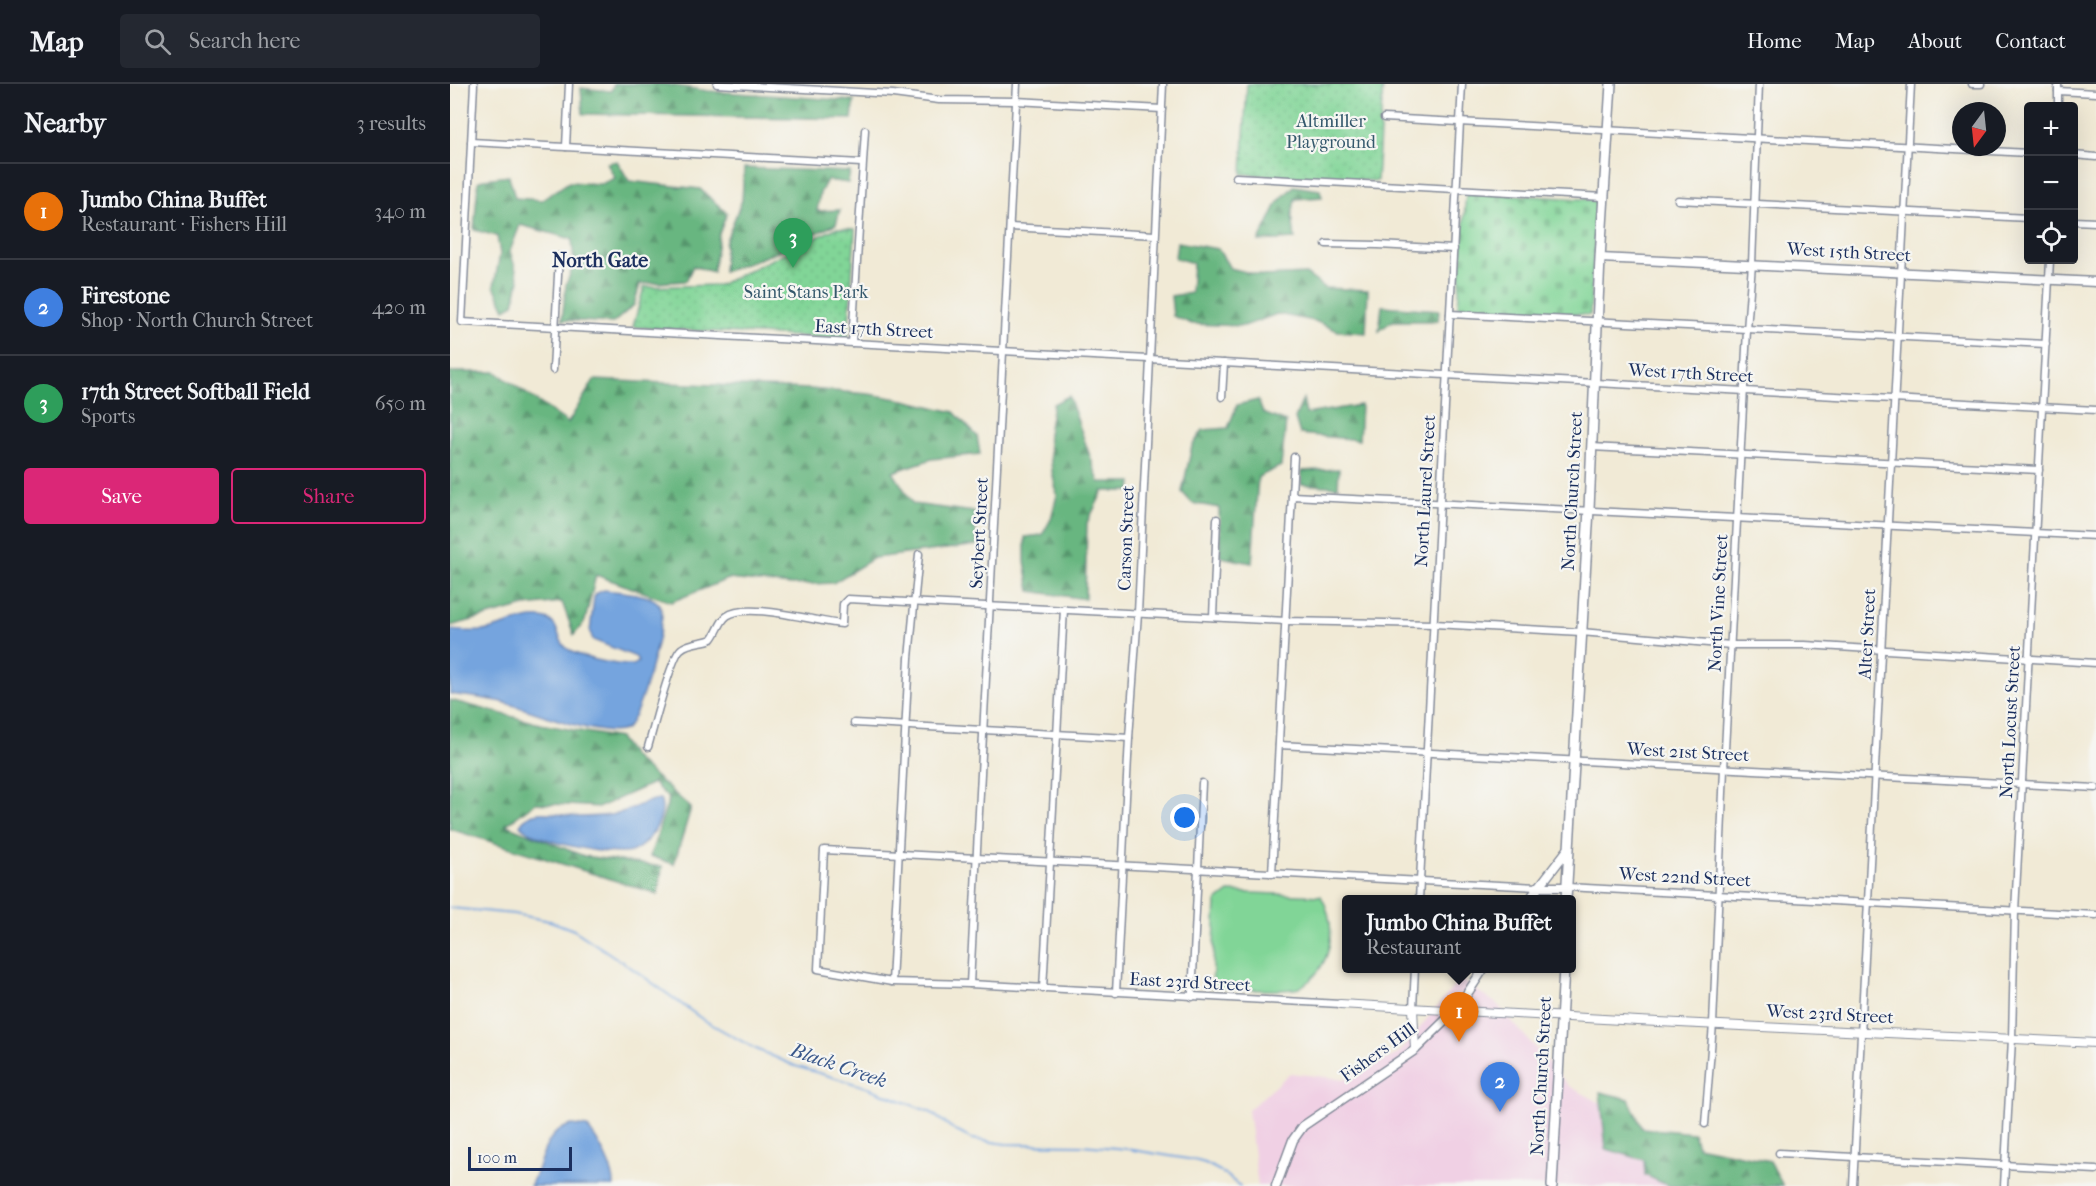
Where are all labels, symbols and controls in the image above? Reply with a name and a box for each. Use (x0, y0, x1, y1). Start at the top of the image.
search box (120, 14, 540, 68)
text: Map (30, 25, 84, 58)
icon: search (141, 25, 174, 58)
text: Search here (189, 28, 300, 54)
text: Home (1747, 29, 1802, 53)
text: Map (1835, 29, 1875, 53)
text: About (1908, 29, 1962, 53)
text: Contact (1995, 29, 2066, 53)
north arrow (1952, 102, 2006, 156)
map controls (2024, 102, 2078, 264)
button: + (2024, 102, 2078, 156)
text: Nearby (24, 108, 106, 139)
park label: Altmiller Playground (1286, 111, 1376, 153)
text: 3 results (357, 112, 426, 135)
button: − (2024, 156, 2078, 210)
text: Jumbo China Buffet (81, 187, 267, 213)
text: 1 (40, 200, 47, 223)
text: 340 m (374, 200, 426, 223)
button: locate (2024, 210, 2078, 264)
text: Restaurant · Fishers Hill (81, 213, 287, 236)
pin: 3 (774, 218, 812, 268)
street label: West 15th Street (1785, 239, 1912, 266)
district label: North Gate (552, 249, 648, 272)
park label: Saint Stans Park (744, 282, 869, 303)
text: Firestone (81, 283, 170, 309)
text: 2 (38, 296, 49, 319)
text: 420 m (372, 296, 426, 319)
text: Shop · North Church Street (81, 309, 313, 332)
street label: East 17th Street (814, 316, 935, 343)
street label: West 17th Street (1627, 360, 1755, 387)
text: 17th Street Softball Field (81, 379, 310, 405)
text: 3 (39, 392, 48, 415)
text: 650 m (375, 392, 426, 415)
text: Sports (81, 405, 135, 428)
street label: North Church Street (1558, 410, 1587, 571)
street label: North Laurel Street (1411, 414, 1440, 568)
button: Save (24, 468, 219, 524)
button: Share (231, 468, 426, 524)
street label: Seybert Street (966, 476, 993, 589)
street label: Carson Street (1114, 484, 1139, 591)
street label: North Vine Street (1704, 533, 1733, 673)
street label: Alter Street (1855, 588, 1880, 681)
street label: North Locust Street (1996, 644, 2025, 799)
street label: West 21st Street (1625, 739, 1750, 766)
your location (1170, 803, 1199, 832)
street label: West 22nd Street (1617, 863, 1752, 891)
popup (1342, 895, 1576, 973)
text: Jumbo China Buffet (1366, 910, 1552, 936)
text: Restaurant (1366, 936, 1462, 959)
street label: East 23rd Street (1129, 969, 1252, 996)
pin: 1 (1440, 992, 1478, 1042)
street label: North Church Street (1527, 995, 1556, 1156)
street label: West 23rd Street (1765, 1001, 1895, 1028)
street label: Fishers Hill (1336, 1018, 1420, 1087)
water label: Black Creek (787, 1038, 890, 1093)
pin: 2 (1480, 1062, 1520, 1112)
scale bar (468, 1144, 572, 1172)
text: 100 m (477, 1148, 517, 1167)

